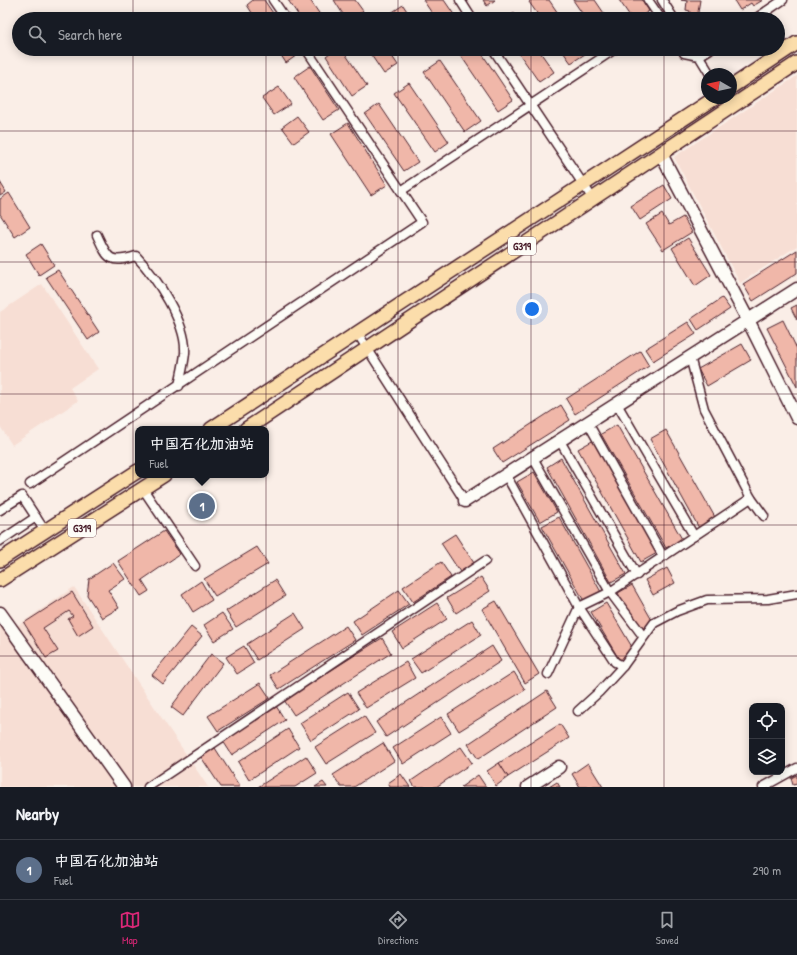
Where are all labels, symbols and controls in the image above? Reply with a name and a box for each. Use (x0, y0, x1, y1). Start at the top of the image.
search box (12, 12, 785, 56)
icon: search (26, 23, 48, 45)
text: Search here (58, 24, 122, 45)
north arrow (701, 68, 737, 104)
road number: G319 (508, 237, 536, 255)
your location (522, 299, 542, 319)
popup (135, 426, 269, 478)
text: 中国石化加油站 (149, 433, 255, 454)
text: Fuel (149, 454, 168, 472)
pin: 1 (189, 491, 215, 521)
road number: G319 (68, 519, 96, 537)
map controls (749, 703, 785, 775)
button: locate (749, 703, 785, 739)
button: layers (749, 739, 785, 775)
text: Nearby (16, 802, 59, 825)
text: 中国石化加油站 (54, 850, 159, 871)
text: 1 (27, 861, 31, 879)
text: 290 m (752, 861, 781, 879)
text: Fuel (54, 871, 73, 889)
tab: Map (119, 909, 141, 947)
tab: Directions (378, 909, 419, 947)
tab: Saved (656, 909, 678, 947)

